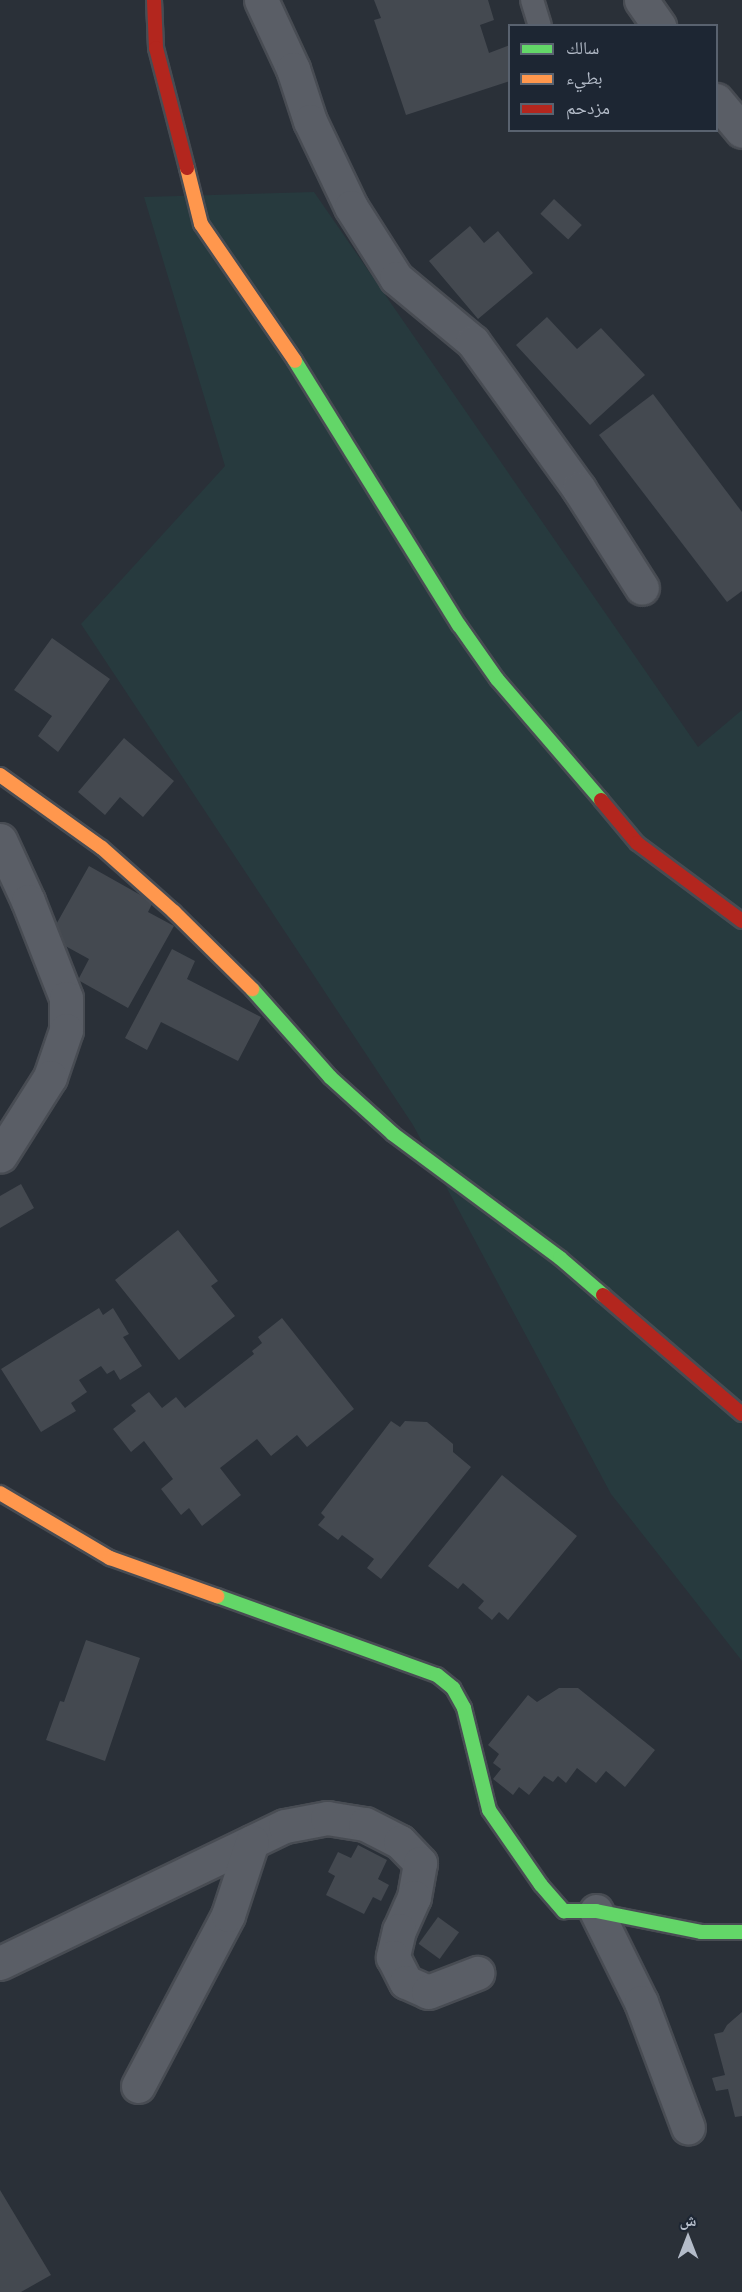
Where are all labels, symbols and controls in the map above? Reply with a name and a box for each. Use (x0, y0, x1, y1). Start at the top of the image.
legend (508, 24, 718, 132)
text: سالك (566, 34, 599, 61)
text: بطيء (566, 64, 603, 91)
text: مزدحم (566, 94, 610, 121)
north arrow (658, 2208, 718, 2268)
text: ش (680, 2208, 696, 2232)

